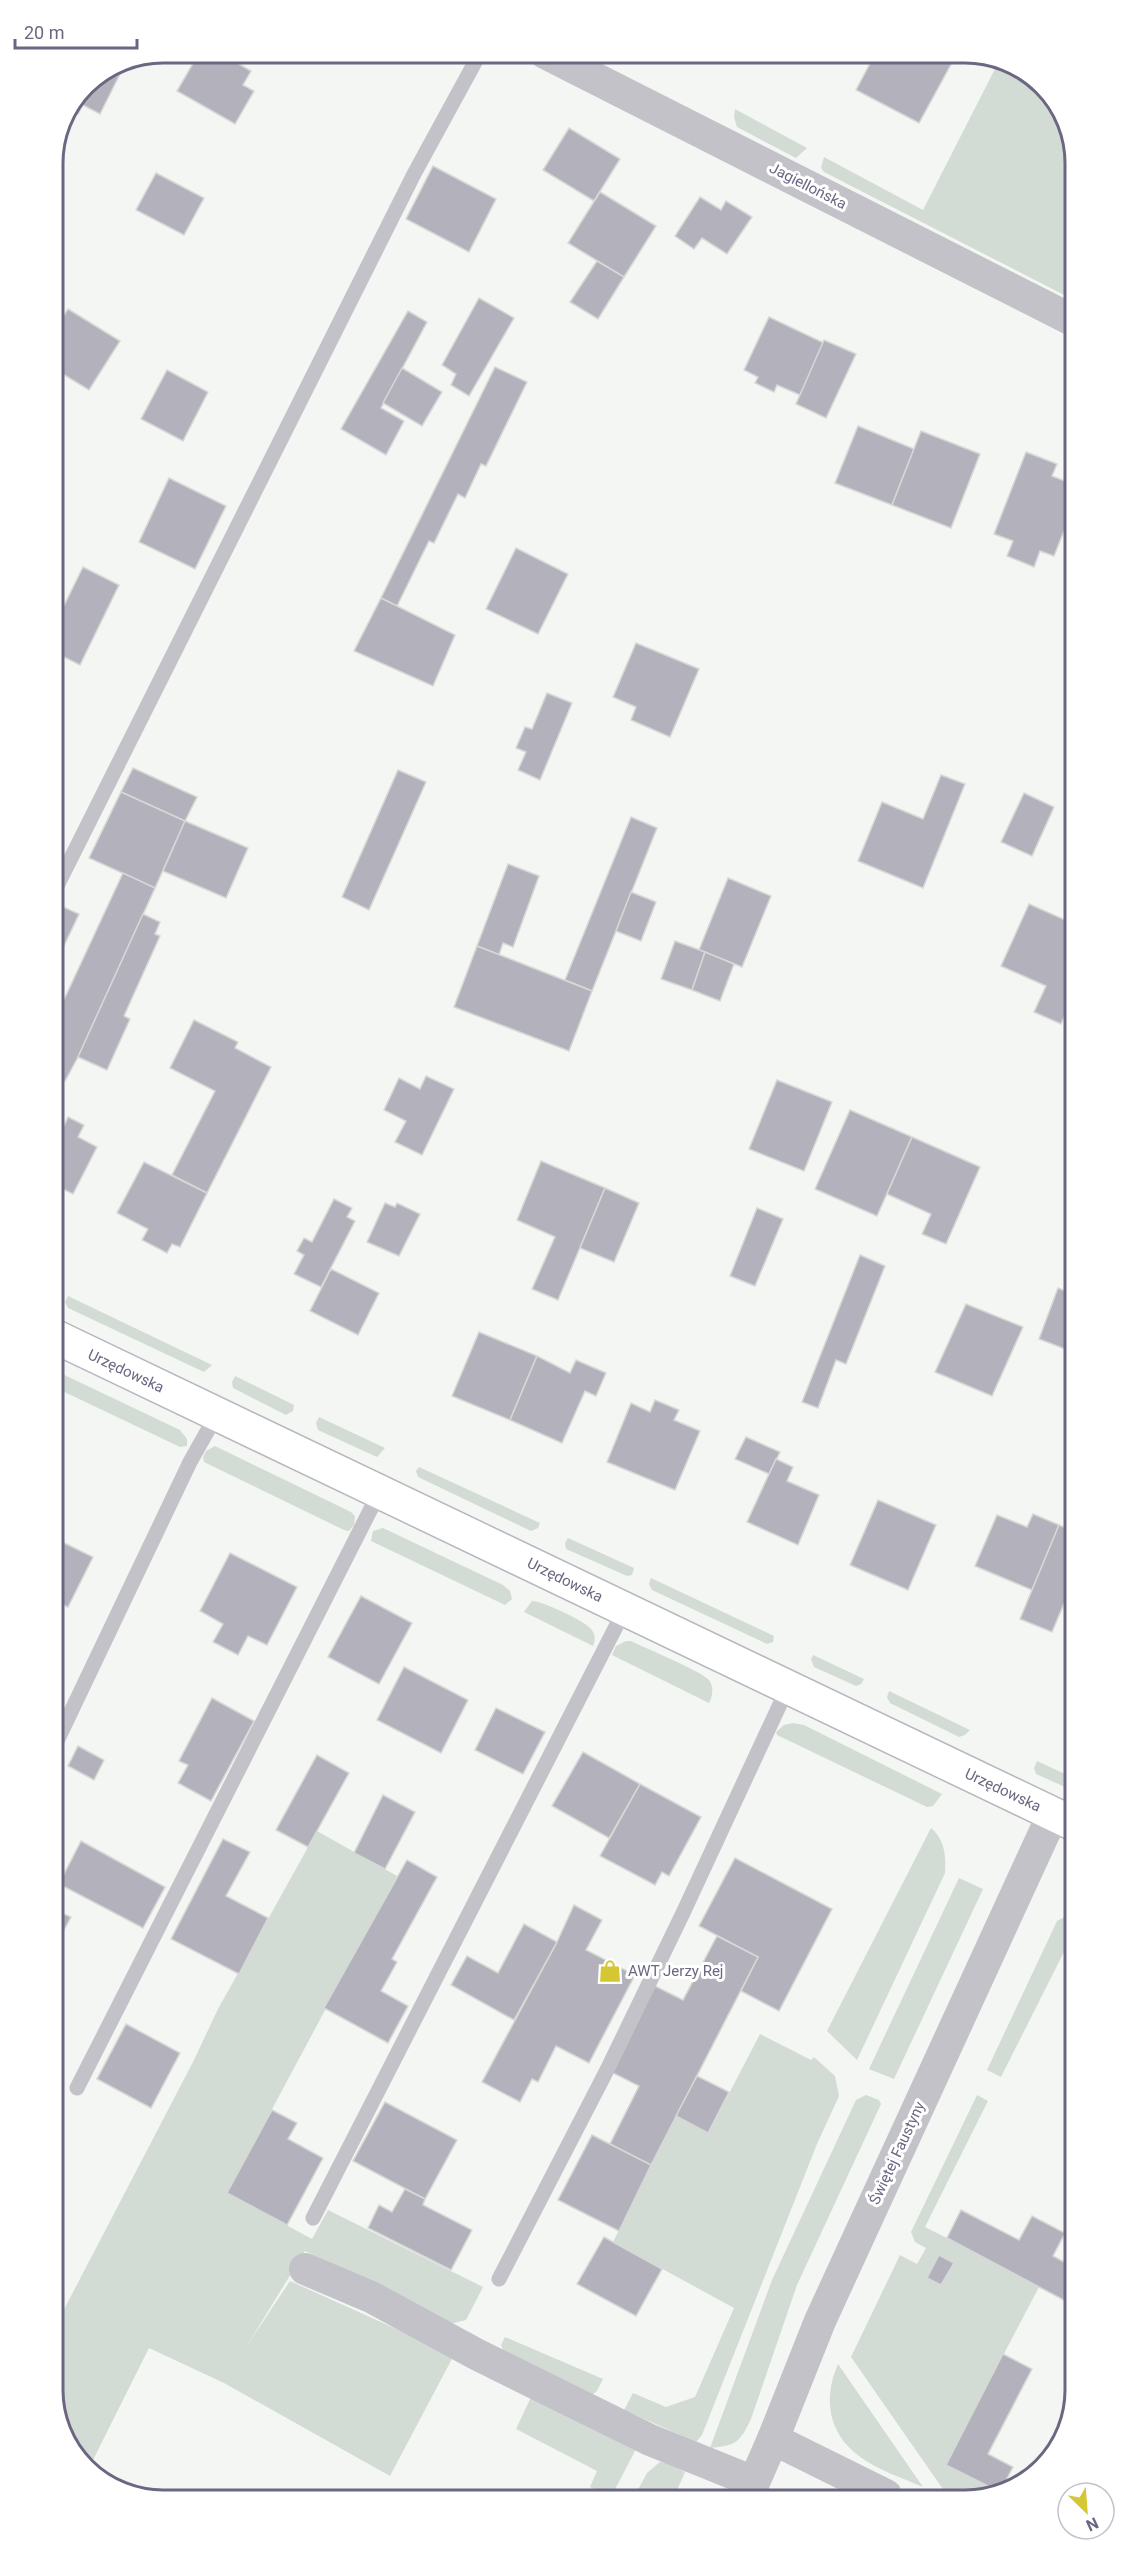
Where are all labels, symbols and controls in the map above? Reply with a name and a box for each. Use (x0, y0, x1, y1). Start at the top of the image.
scale bar (15, 12, 136, 50)
text: 20 m (24, 22, 64, 43)
street label: Jagiellońska (766, 159, 850, 213)
street label: Urzędowska (85, 1346, 167, 1396)
street label: Urzędowska (524, 1554, 606, 1606)
street label: Urzędowska (962, 1765, 1044, 1815)
shop icon: AWT Jerzy Rej (597, 1958, 623, 1984)
place label: AWT Jerzy Rej (628, 1962, 723, 1980)
street label: Świętej Faustyny (865, 2099, 929, 2207)
north arrow (1056, 2481, 1116, 2541)
text: N (1083, 2513, 1101, 2535)

